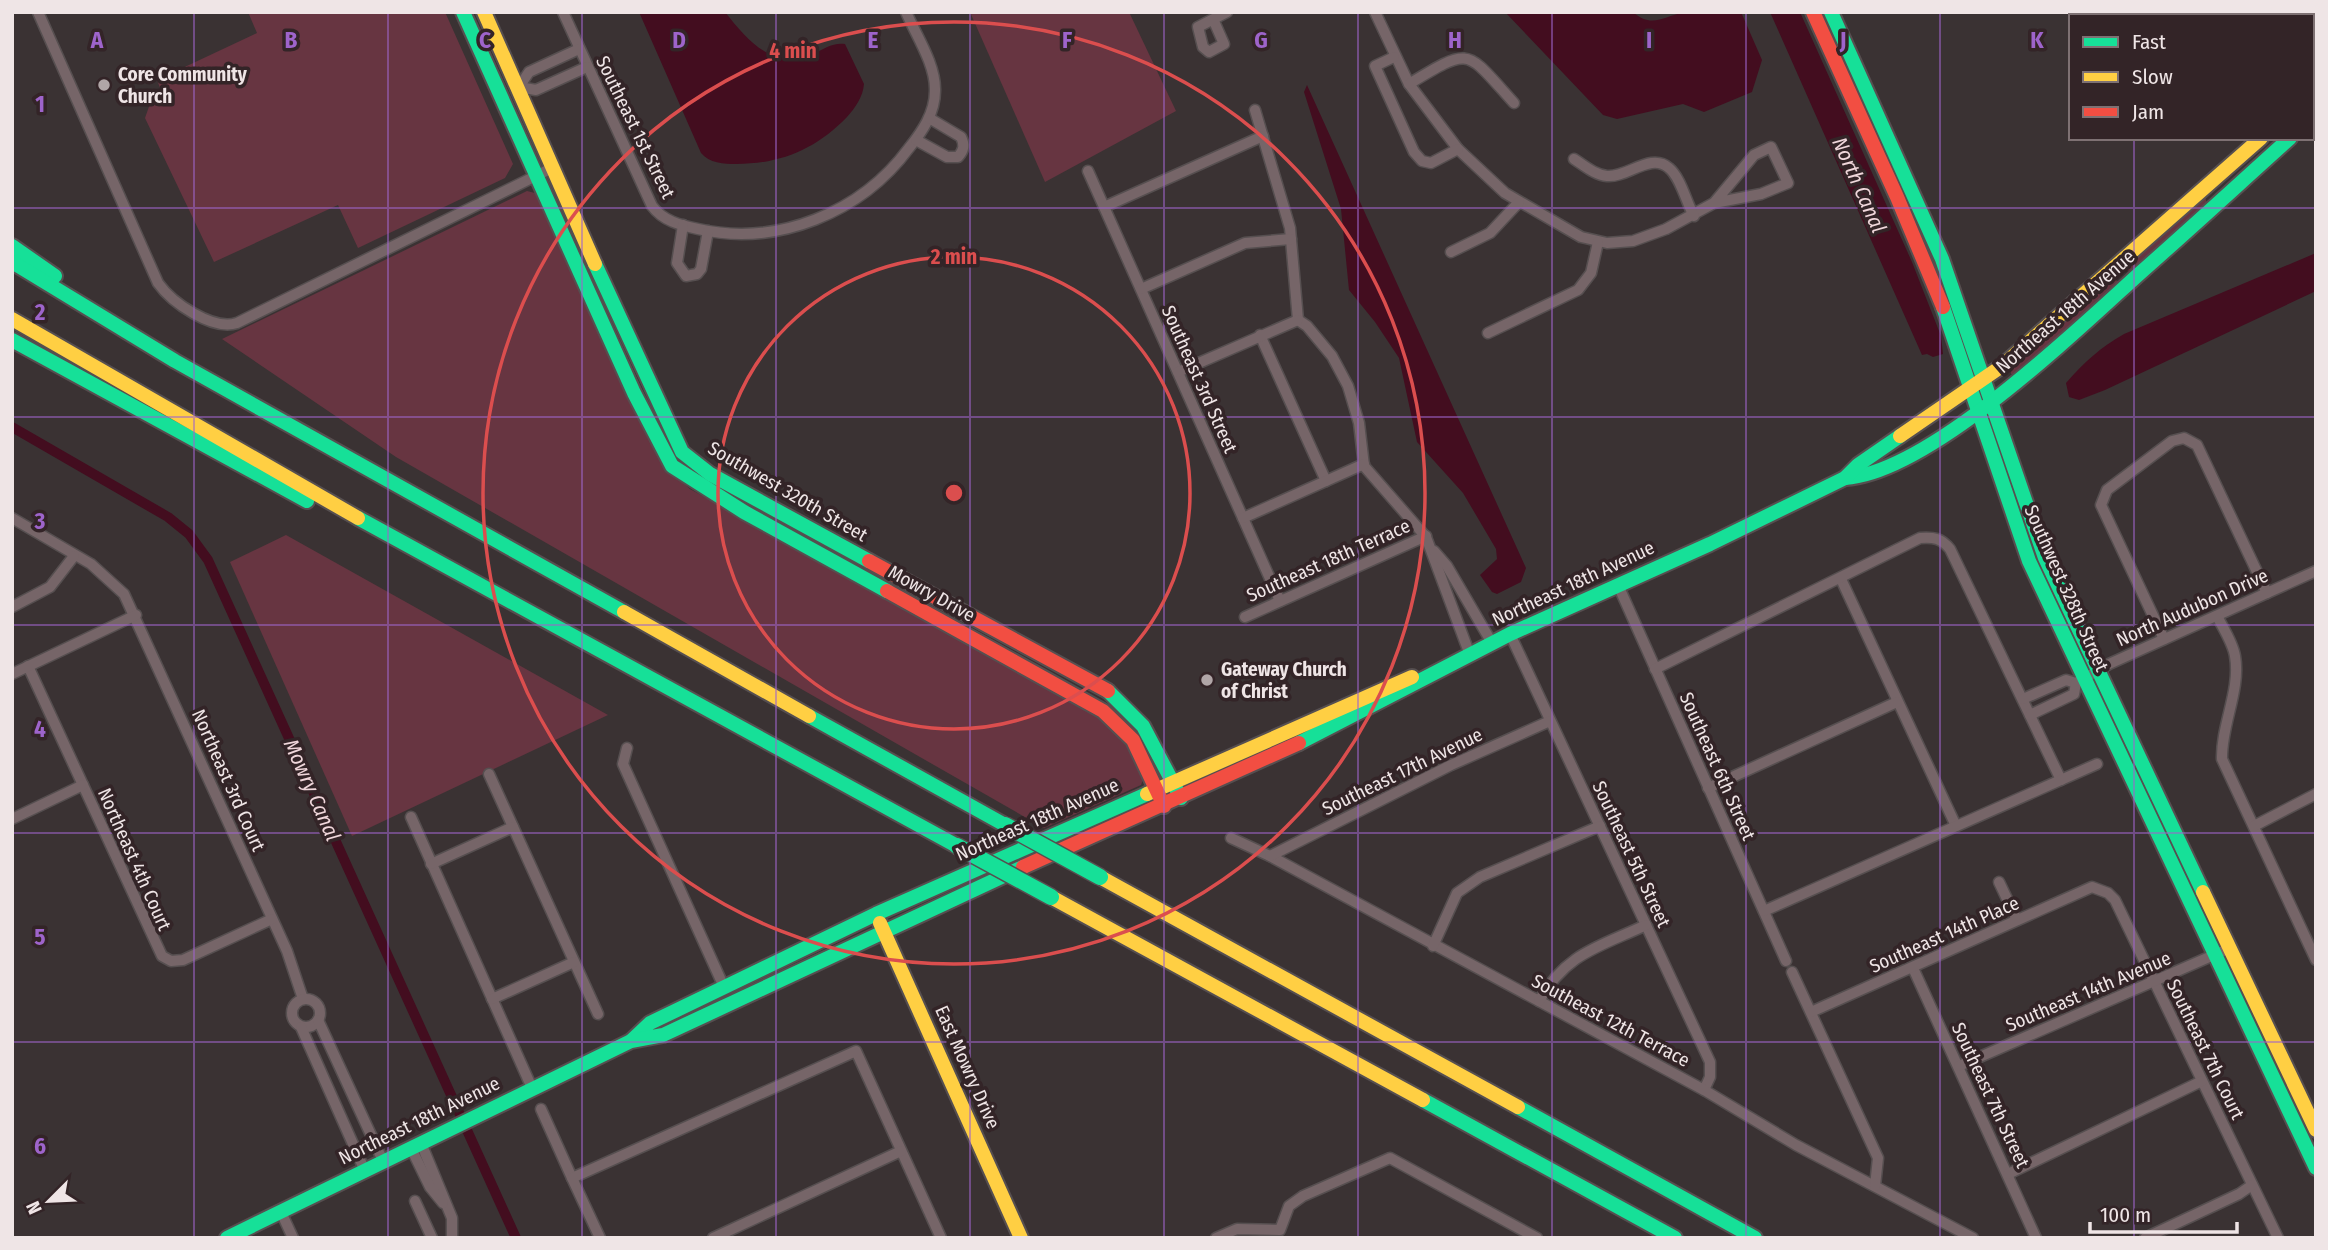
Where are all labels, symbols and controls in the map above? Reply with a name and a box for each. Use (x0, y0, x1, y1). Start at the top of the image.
legend (2069, 14, 2314, 140)
text: A (90, 26, 104, 54)
text: B (285, 26, 298, 54)
text: C (479, 26, 491, 54)
text: D (672, 26, 686, 54)
text: E (868, 26, 879, 54)
text: F (1062, 26, 1072, 54)
text: G (1254, 26, 1268, 54)
text: H (1448, 26, 1462, 54)
text: I (1646, 26, 1652, 54)
text: J (1839, 26, 1846, 54)
text: K (2030, 26, 2044, 54)
text: Fast (2132, 29, 2166, 55)
text: 4 min (769, 38, 817, 64)
street label: Southeast 1st Street (591, 52, 680, 203)
place label: Core Community Church (118, 63, 248, 108)
text: Slow (2132, 64, 2173, 90)
marker: Core Community Church (96, 77, 112, 93)
text: 1 (35, 90, 45, 118)
text: Jam (2132, 99, 2164, 125)
water label: North Canal (1826, 133, 1892, 237)
text: 2 min (930, 244, 977, 270)
street label: Northeast 18th Avenue (1991, 245, 2139, 378)
text: 2 (34, 298, 46, 326)
street label: Southeast 3rd Street (1157, 302, 1243, 457)
street label: Southwest 320th Street (704, 436, 872, 547)
centre of rings (942, 481, 966, 505)
street label: Southwest 328th Street (2019, 501, 2114, 676)
text: 3 (34, 507, 46, 535)
street label: Southeast 18th Terrace (1243, 514, 1414, 607)
street label: Northeast 18th Avenue (1488, 536, 1658, 631)
street label: Mowry Drive (884, 560, 979, 627)
street label: North Audubon Drive (2113, 564, 2272, 651)
place label: Gateway Church of Christ (1221, 658, 1347, 703)
marker: Gateway Church of Christ (1199, 672, 1215, 688)
street label: Southeast 6th Street (1675, 689, 1761, 844)
street label: Northeast 3rd Court (187, 706, 270, 855)
text: 4 (34, 715, 46, 743)
street label: Southeast 17th Avenue (1318, 723, 1486, 820)
water label: Mowry Canal (278, 735, 346, 845)
street label: Northeast 18th Avenue (952, 773, 1122, 866)
street label: Southeast 5th Street (1588, 777, 1676, 932)
street label: Northeast 4th Court (93, 784, 177, 935)
street label: Southeast 14th Place (1866, 891, 2023, 978)
text: 5 (34, 923, 46, 951)
street label: Southeast 14th Avenue (2002, 946, 2174, 1037)
street label: Southeast 12th Terrace (1528, 969, 1694, 1072)
street label: Southeast 7th Court (2162, 975, 2250, 1124)
street label: East Mowry Drive (930, 1002, 1005, 1132)
street label: Southeast 7th Street (1947, 1019, 2035, 1172)
street label: Northeast 18th Avenue (335, 1071, 503, 1169)
text: 6 (34, 1132, 46, 1160)
north arrow (14, 1166, 84, 1236)
scale bar (2090, 1190, 2237, 1234)
text: N (21, 1198, 47, 1218)
text: 100 m (2100, 1202, 2151, 1228)

